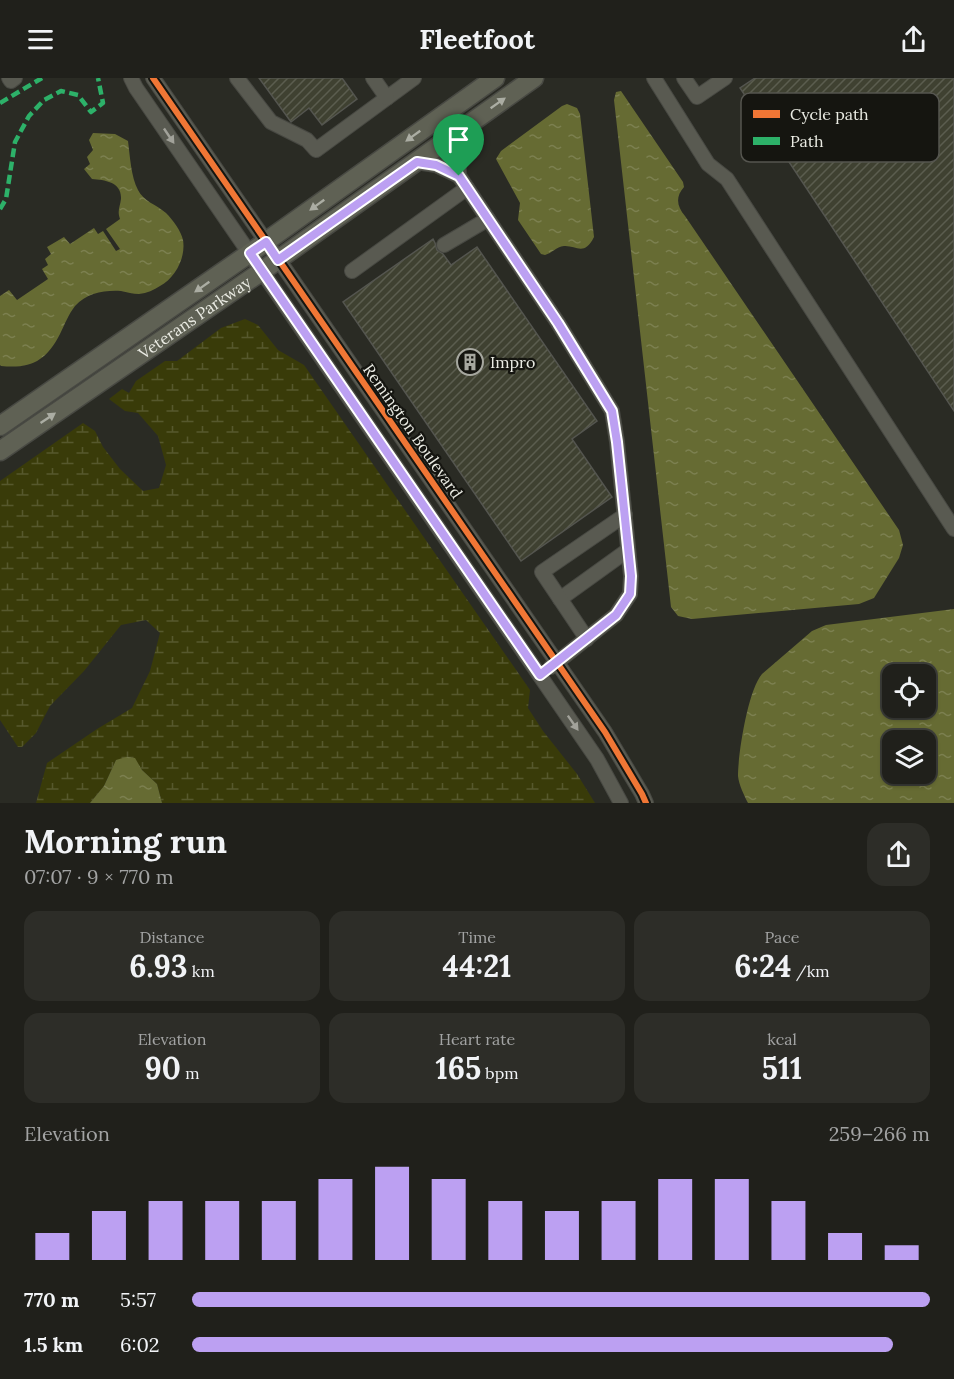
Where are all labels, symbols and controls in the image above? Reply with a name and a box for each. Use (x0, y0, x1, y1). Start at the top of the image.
text: Fleetfoot (419, 22, 535, 56)
icon: menu (24, 23, 57, 56)
icon: share (897, 23, 930, 56)
legend (741, 93, 939, 162)
one-way arrow (490, 98, 506, 110)
text: Cycle path (790, 104, 869, 124)
pin (433, 114, 484, 176)
icon: arrive (442, 123, 475, 156)
one-way arrow (163, 127, 175, 143)
one-way arrow (406, 130, 422, 142)
text: Path (790, 131, 824, 151)
one-way arrow (310, 199, 326, 211)
street label: Veterans Parkway (134, 271, 255, 364)
one-way arrow (194, 281, 210, 293)
building icon: Impro (455, 347, 485, 377)
place label: Impro (490, 352, 535, 372)
street label: Remington Boulevard (359, 360, 467, 503)
one-way arrow (40, 412, 57, 423)
map controls (882, 664, 936, 784)
button: locate (882, 664, 936, 718)
one-way arrow (567, 715, 579, 731)
button: layers (882, 730, 936, 784)
text: Morning run (24, 820, 227, 862)
button: share (867, 823, 930, 886)
text: 07:07 · 9 × 770 m (24, 864, 174, 889)
text: Distance (139, 927, 205, 947)
text: Time (458, 927, 496, 947)
text: Pace (765, 927, 799, 947)
text: 6.93 (129, 947, 188, 985)
text: 44:21 (443, 947, 511, 985)
text: 6:24 (734, 947, 792, 985)
text: km (188, 961, 215, 981)
text: /km (792, 961, 830, 981)
text: Elevation (138, 1029, 206, 1049)
text: Heart rate (439, 1029, 515, 1049)
text: kcal (767, 1029, 797, 1049)
text: 90 (145, 1049, 181, 1087)
text: 165 (435, 1049, 481, 1087)
text: 511 (762, 1049, 802, 1087)
text: m (181, 1063, 199, 1083)
text: bpm (481, 1063, 519, 1083)
text: Elevation (24, 1121, 110, 1146)
text: 259–266 m (829, 1121, 930, 1146)
text: 770 m (24, 1287, 79, 1312)
text: 5:57 (120, 1287, 156, 1312)
text: 1.5 km (24, 1332, 83, 1357)
text: 6:02 (120, 1332, 160, 1357)

